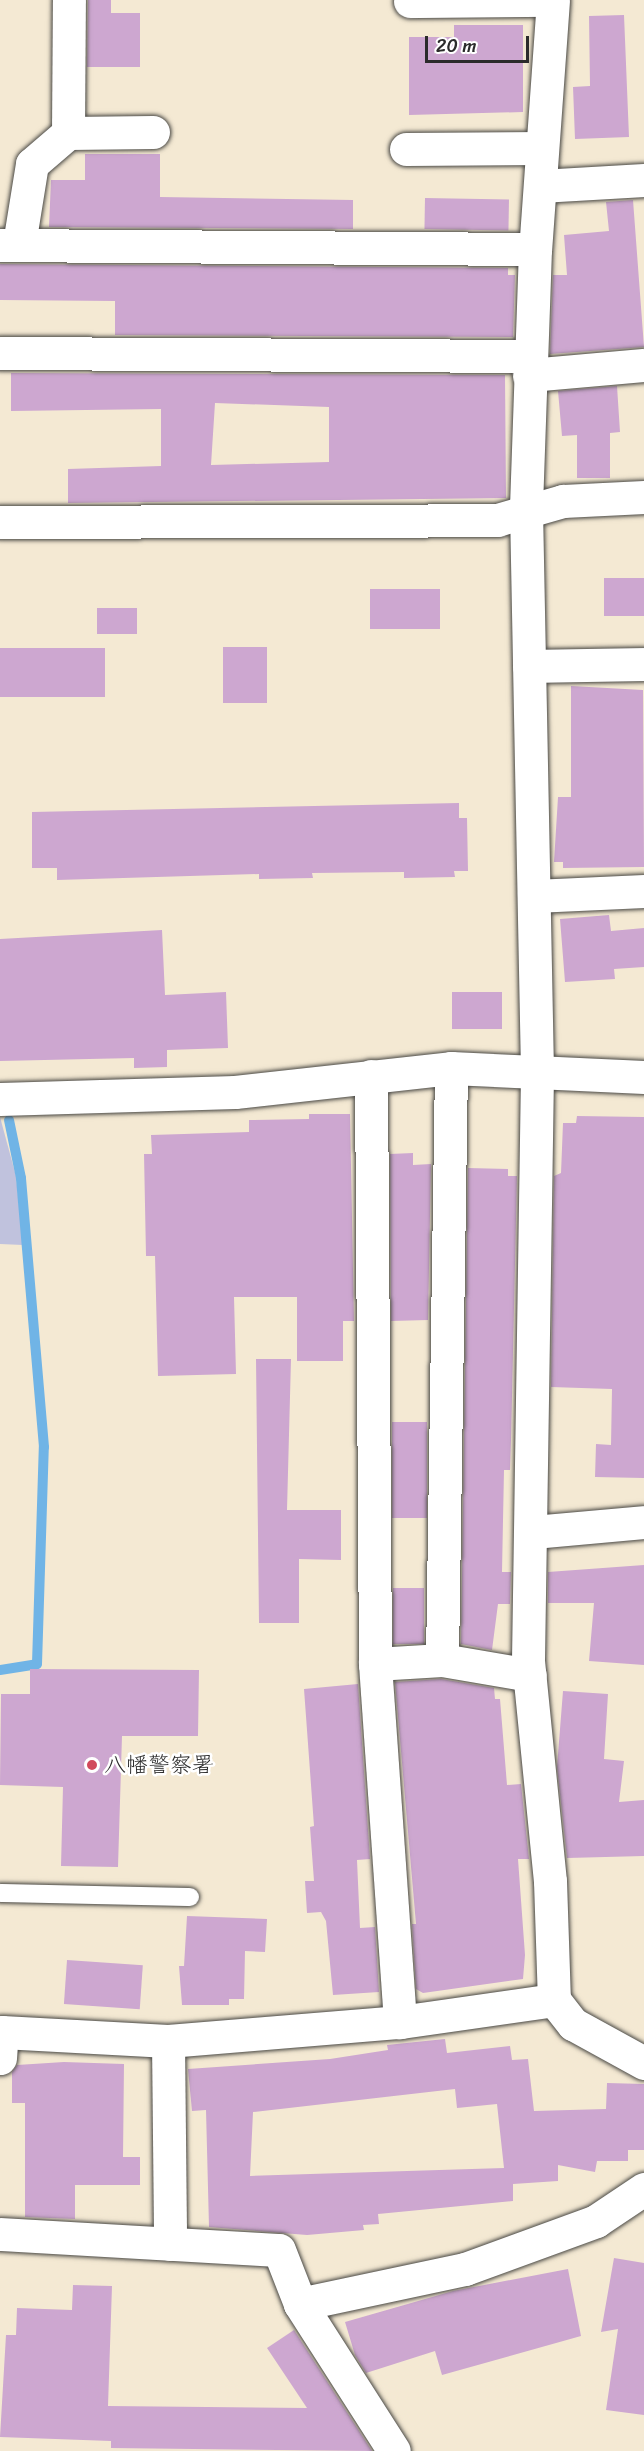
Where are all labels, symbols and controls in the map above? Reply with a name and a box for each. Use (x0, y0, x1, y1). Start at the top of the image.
scale bar (428, 24, 532, 62)
text: 20 m (436, 30, 476, 62)
place label: 八幡警察署 (104, 1752, 214, 1778)
marker: 八幡警察署 (85, 1758, 99, 1772)

